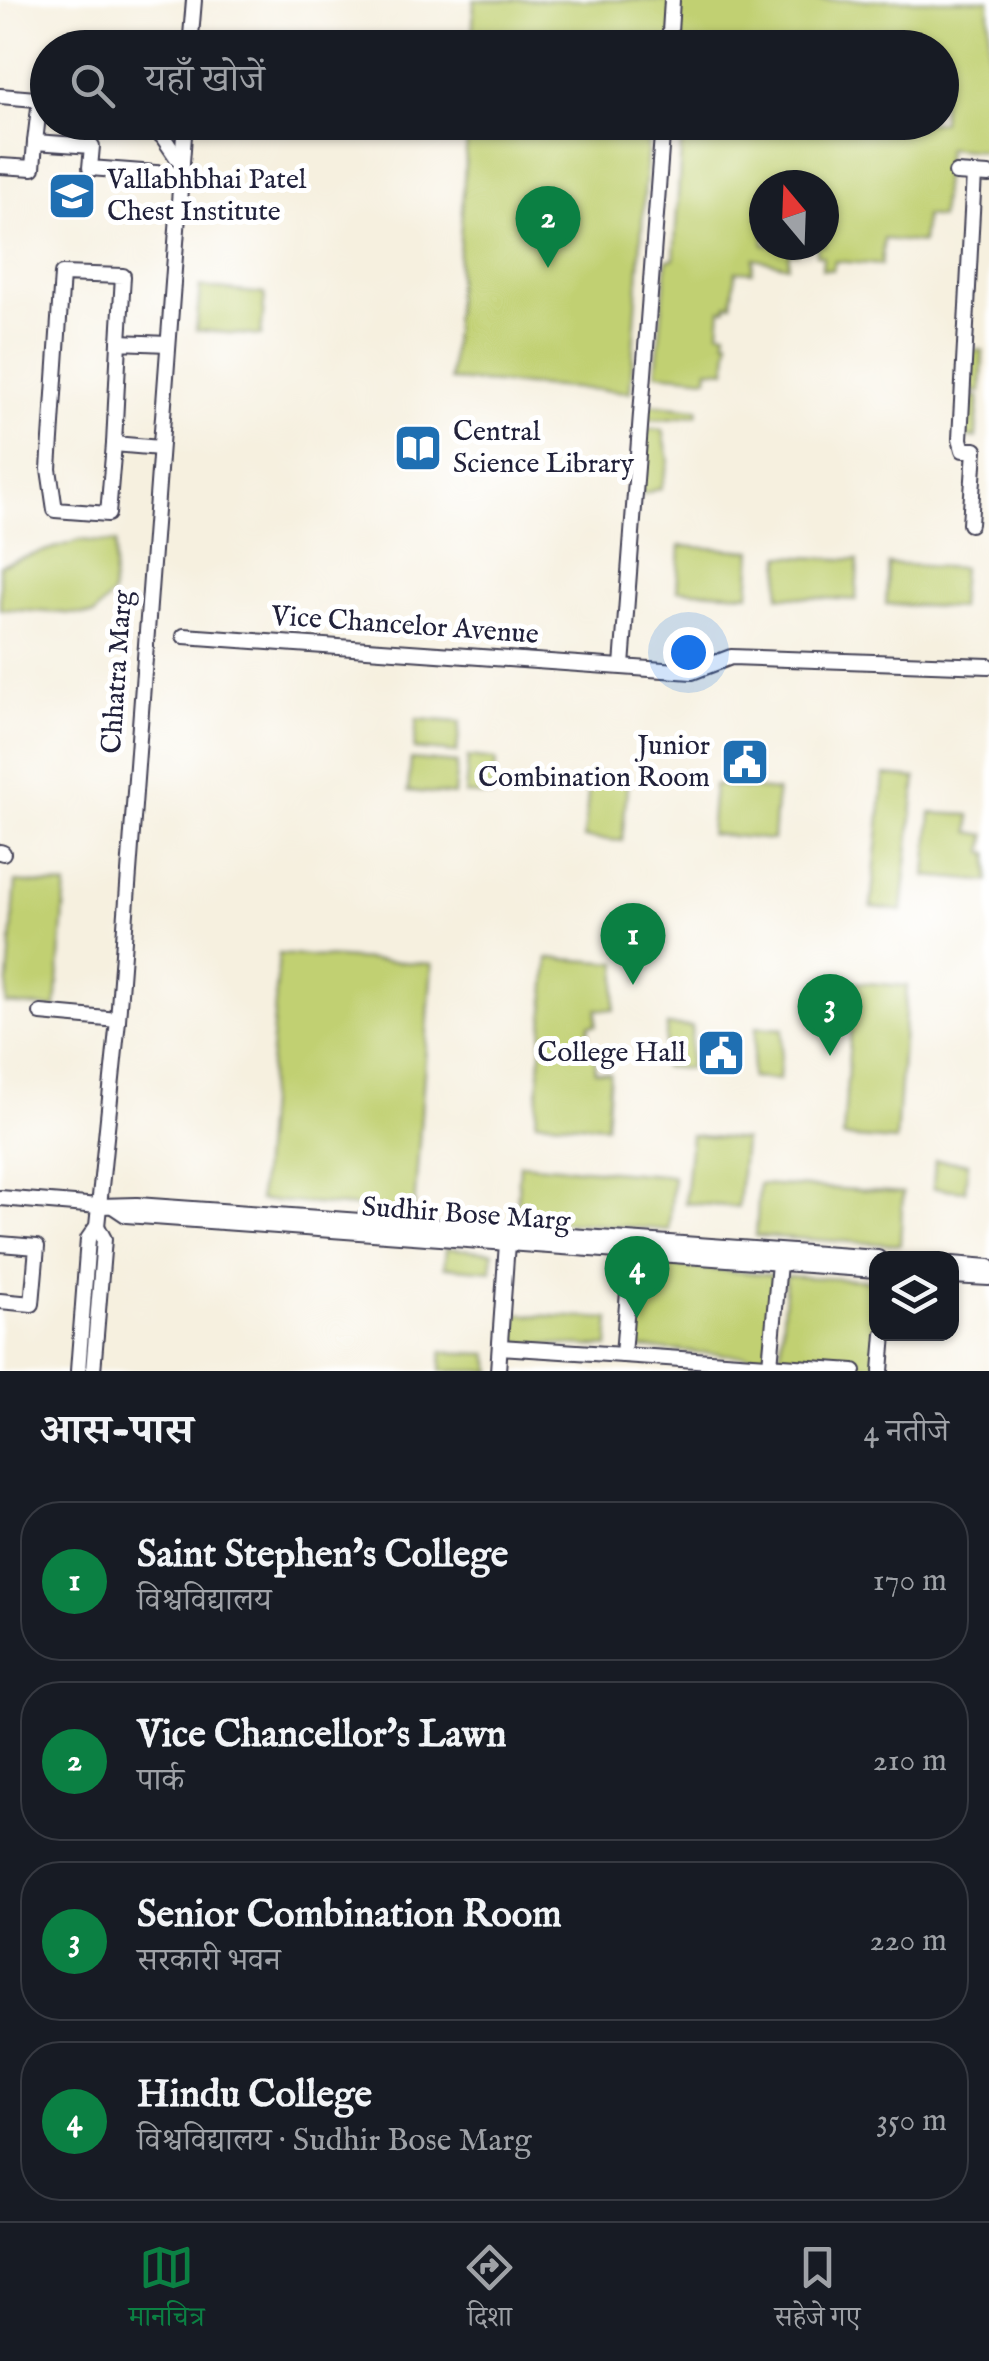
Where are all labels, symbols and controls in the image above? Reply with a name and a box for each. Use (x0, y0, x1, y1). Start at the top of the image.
search box (30, 30, 959, 140)
text: यहाँ खोजें (145, 57, 265, 105)
icon: search (65, 58, 120, 113)
place label: Vallabhbhai Patel Chest Institute (106, 163, 307, 230)
school or university icon: Vallabhbhai Patel Chest Institute (46, 170, 98, 222)
north arrow (749, 170, 839, 260)
pin: 2 (516, 186, 580, 268)
place label: Central Science Library (453, 415, 634, 482)
library icon: Central Science Library (392, 422, 444, 474)
street label: Chhatra Marg (95, 588, 141, 755)
street label: Vice Chancelor Avenue (269, 599, 540, 653)
your location (663, 627, 714, 678)
place label: Junior Combination Room (478, 729, 710, 796)
public building icon: Junior Combination Room (719, 736, 771, 788)
pin: 1 (600, 902, 666, 985)
pin: 3 (798, 974, 862, 1056)
public building icon: College Hall (695, 1027, 747, 1079)
place label: College Hall (537, 1036, 686, 1071)
street label: Sudhir Bose Marg (361, 1190, 572, 1240)
pin: 4 (604, 1236, 670, 1318)
map controls (869, 1251, 959, 1341)
button: layers (869, 1251, 959, 1341)
text: आस-पास (40, 1405, 193, 1458)
text: 4 नतीजे (863, 1412, 949, 1453)
text: Saint Stephen's College (137, 1532, 508, 1580)
text: 1 (69, 1561, 80, 1602)
text: 170 m (873, 1561, 947, 1602)
text: विश्वविद्यालय (137, 1581, 272, 1622)
text: Vice Chancellor's Lawn (137, 1712, 507, 1760)
text: 2 (67, 1741, 82, 1782)
text: 210 m (873, 1741, 947, 1782)
text: पार्क (137, 1761, 184, 1802)
text: Senior Combination Room (137, 1892, 562, 1940)
text: 3 (69, 1921, 80, 1962)
text: 220 m (870, 1921, 947, 1962)
text: सरकारी भवन (137, 1941, 281, 1982)
text: Hindu College (137, 2072, 372, 2120)
text: 4 (67, 2101, 82, 2142)
text: 350 m (876, 2101, 947, 2142)
text: विश्वविद्यालय · Sudhir Bose Marg (137, 2121, 532, 2162)
tab: मानचित्र (129, 2240, 205, 2344)
tab: दिशा (462, 2240, 517, 2344)
tab: सहेजे गए (775, 2240, 860, 2344)

